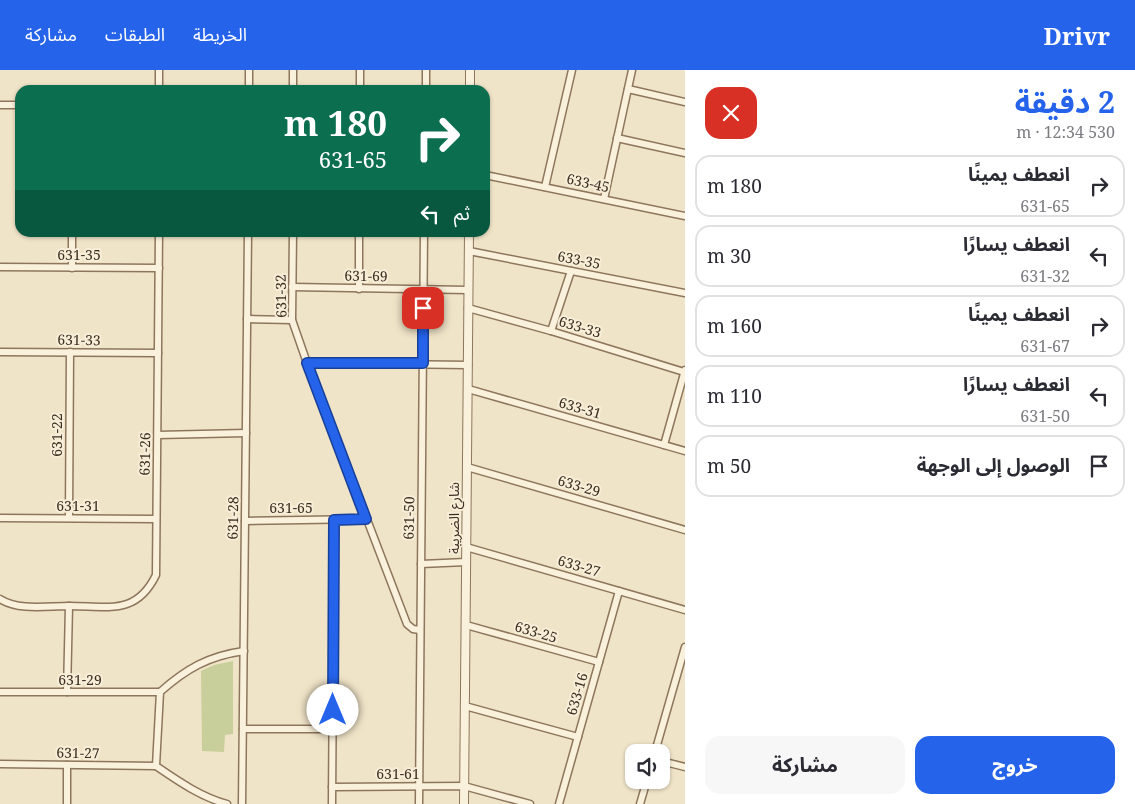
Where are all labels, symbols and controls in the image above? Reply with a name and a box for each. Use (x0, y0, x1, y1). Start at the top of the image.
text: Drivr (1043, 19, 1110, 52)
text: مشاركة (25, 22, 77, 46)
text: الطبقات (105, 22, 165, 46)
text: الخريطة (193, 22, 247, 46)
text: 2 دقيقة (1015, 81, 1115, 122)
button: close (705, 87, 757, 139)
text: 180 m (284, 99, 387, 146)
icon: right (405, 105, 470, 170)
text: 530 m · 12:34 (1016, 121, 1115, 143)
text: 631-65 (319, 144, 387, 174)
text: انعطف يمينًا (968, 161, 1070, 187)
street label: 633-45 (565, 169, 611, 196)
icon: right (1085, 172, 1113, 200)
text: 180 m (707, 173, 762, 199)
text: 631-65 (1020, 195, 1070, 217)
icon: left (416, 200, 444, 228)
text: ثم (454, 200, 470, 226)
text: انعطف يسارًا (963, 231, 1070, 257)
icon: left (1085, 242, 1113, 270)
text: 30 m (707, 243, 751, 269)
street label: 631-35 (57, 245, 101, 264)
street label: 633-35 (556, 246, 602, 273)
text: 631-32 (1020, 265, 1070, 287)
street label: 631-69 (344, 266, 388, 285)
street label: 631-32 (271, 274, 290, 318)
pin (402, 287, 444, 329)
icon: arrive (409, 294, 437, 322)
text: انعطف يمينًا (968, 301, 1070, 327)
street label: 633-33 (557, 311, 604, 342)
icon: right (1085, 312, 1113, 340)
text: 160 m (707, 313, 762, 339)
street label: 631-33 (57, 330, 101, 349)
text: 631-67 (1020, 335, 1070, 357)
text: انعطف يسارًا (963, 371, 1070, 397)
icon: left (1085, 382, 1113, 410)
text: 110 m (707, 383, 762, 409)
street label: 633-31 (557, 392, 604, 423)
text: 631-50 (1020, 405, 1070, 427)
street label: 631-22 (47, 413, 66, 457)
street label: 631-26 (135, 432, 154, 476)
text: الوصول إلى الوجهة (917, 452, 1070, 478)
icon: arrive (1085, 452, 1113, 480)
text: 50 m (707, 453, 751, 479)
street label: 633-29 (556, 470, 603, 501)
street label: شارع الضريبة (444, 482, 465, 554)
street label: 631-31 (56, 496, 100, 515)
street label: 631-28 (223, 496, 242, 540)
street label: 631-50 (399, 496, 418, 540)
street label: 631-65 (269, 498, 313, 517)
street label: 633-27 (556, 550, 603, 581)
street label: 633-25 (513, 616, 560, 647)
street label: 631-29 (58, 670, 102, 689)
street label: 633-16 (561, 670, 592, 717)
position arrow (306, 683, 358, 735)
button: مشاركة (705, 736, 905, 794)
button: خروج (915, 736, 1115, 794)
street label: 631-27 (56, 743, 100, 762)
map controls (625, 744, 670, 789)
button: sound (625, 744, 670, 789)
street label: 631-61 (376, 764, 420, 783)

